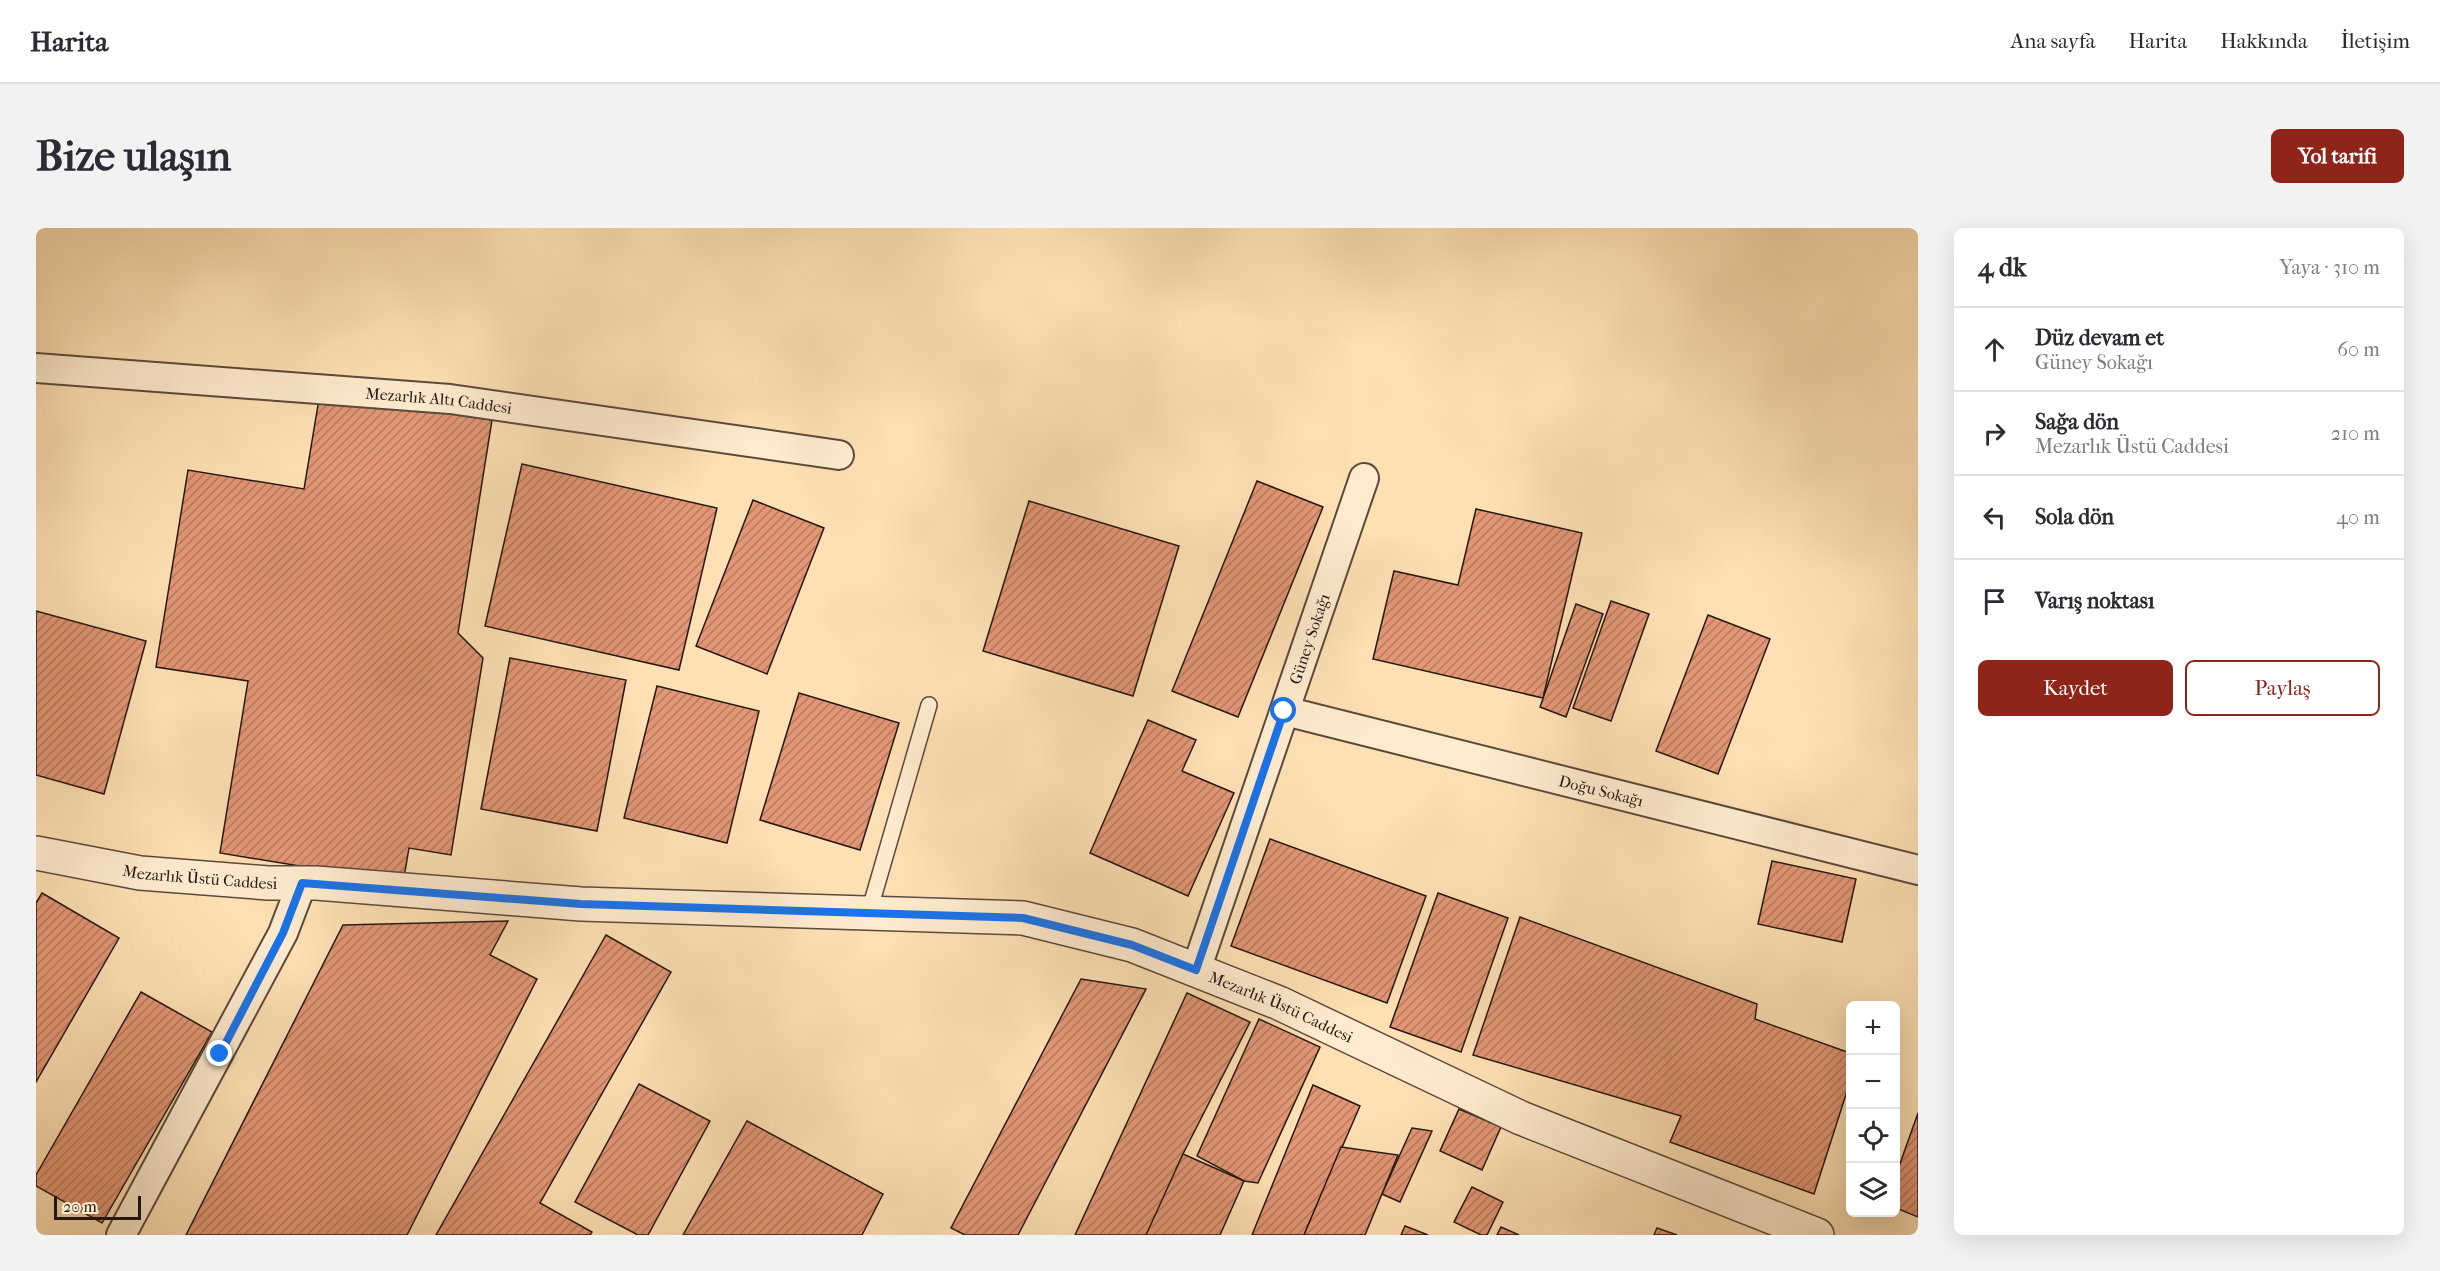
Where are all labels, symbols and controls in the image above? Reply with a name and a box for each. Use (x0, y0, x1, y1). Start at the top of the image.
text: Harita (30, 25, 108, 58)
text: Ana sayfa (2011, 29, 2096, 53)
text: Harita (2129, 29, 2187, 53)
text: Hakkında (2220, 29, 2308, 53)
text: İletişim (2341, 29, 2410, 53)
button: Yol tarifi (2271, 129, 2404, 183)
text: Bize ulaşın (36, 132, 231, 181)
text: 4 dk (1978, 252, 2026, 283)
text: Yaya · 310 m (2280, 256, 2380, 279)
text: Düz devam et (2035, 325, 2164, 351)
icon: ahead (1978, 333, 2011, 366)
text: 60 m (2337, 338, 2380, 361)
text: Güney Sokağı (2035, 351, 2153, 374)
street label: Mezarlık Altı Caddesi (365, 384, 513, 418)
text: Sağa dön (2035, 409, 2119, 435)
icon: right (1978, 417, 2011, 450)
text: 210 m (2331, 422, 2380, 445)
text: Mezarlık Üstü Caddesi (2035, 435, 2229, 458)
icon: left (1978, 501, 2011, 534)
text: Sola dön (2035, 504, 2114, 530)
text: 40 m (2336, 506, 2380, 529)
icon: arrive (1978, 585, 2011, 618)
text: Varış noktası (2035, 588, 2154, 614)
street label: Güney Sokağı (1285, 591, 1334, 687)
button: Kaydet (1978, 660, 2173, 716)
button: Paylaş (2185, 660, 2380, 716)
route start (1270, 697, 1296, 723)
street label: Doğu Sokağı (1557, 771, 1646, 811)
street label: Mezarlık Üstü Caddesi (121, 861, 278, 893)
street label: Mezarlık Üstü Caddesi (1206, 967, 1356, 1047)
map controls (1846, 1001, 1900, 1217)
button: + (1846, 1001, 1900, 1055)
route end (206, 1040, 232, 1066)
button: − (1846, 1055, 1900, 1109)
button: locate (1846, 1109, 1900, 1163)
button: layers (1846, 1163, 1900, 1217)
scale bar (54, 1193, 141, 1220)
text: 20 m (63, 1197, 97, 1216)

